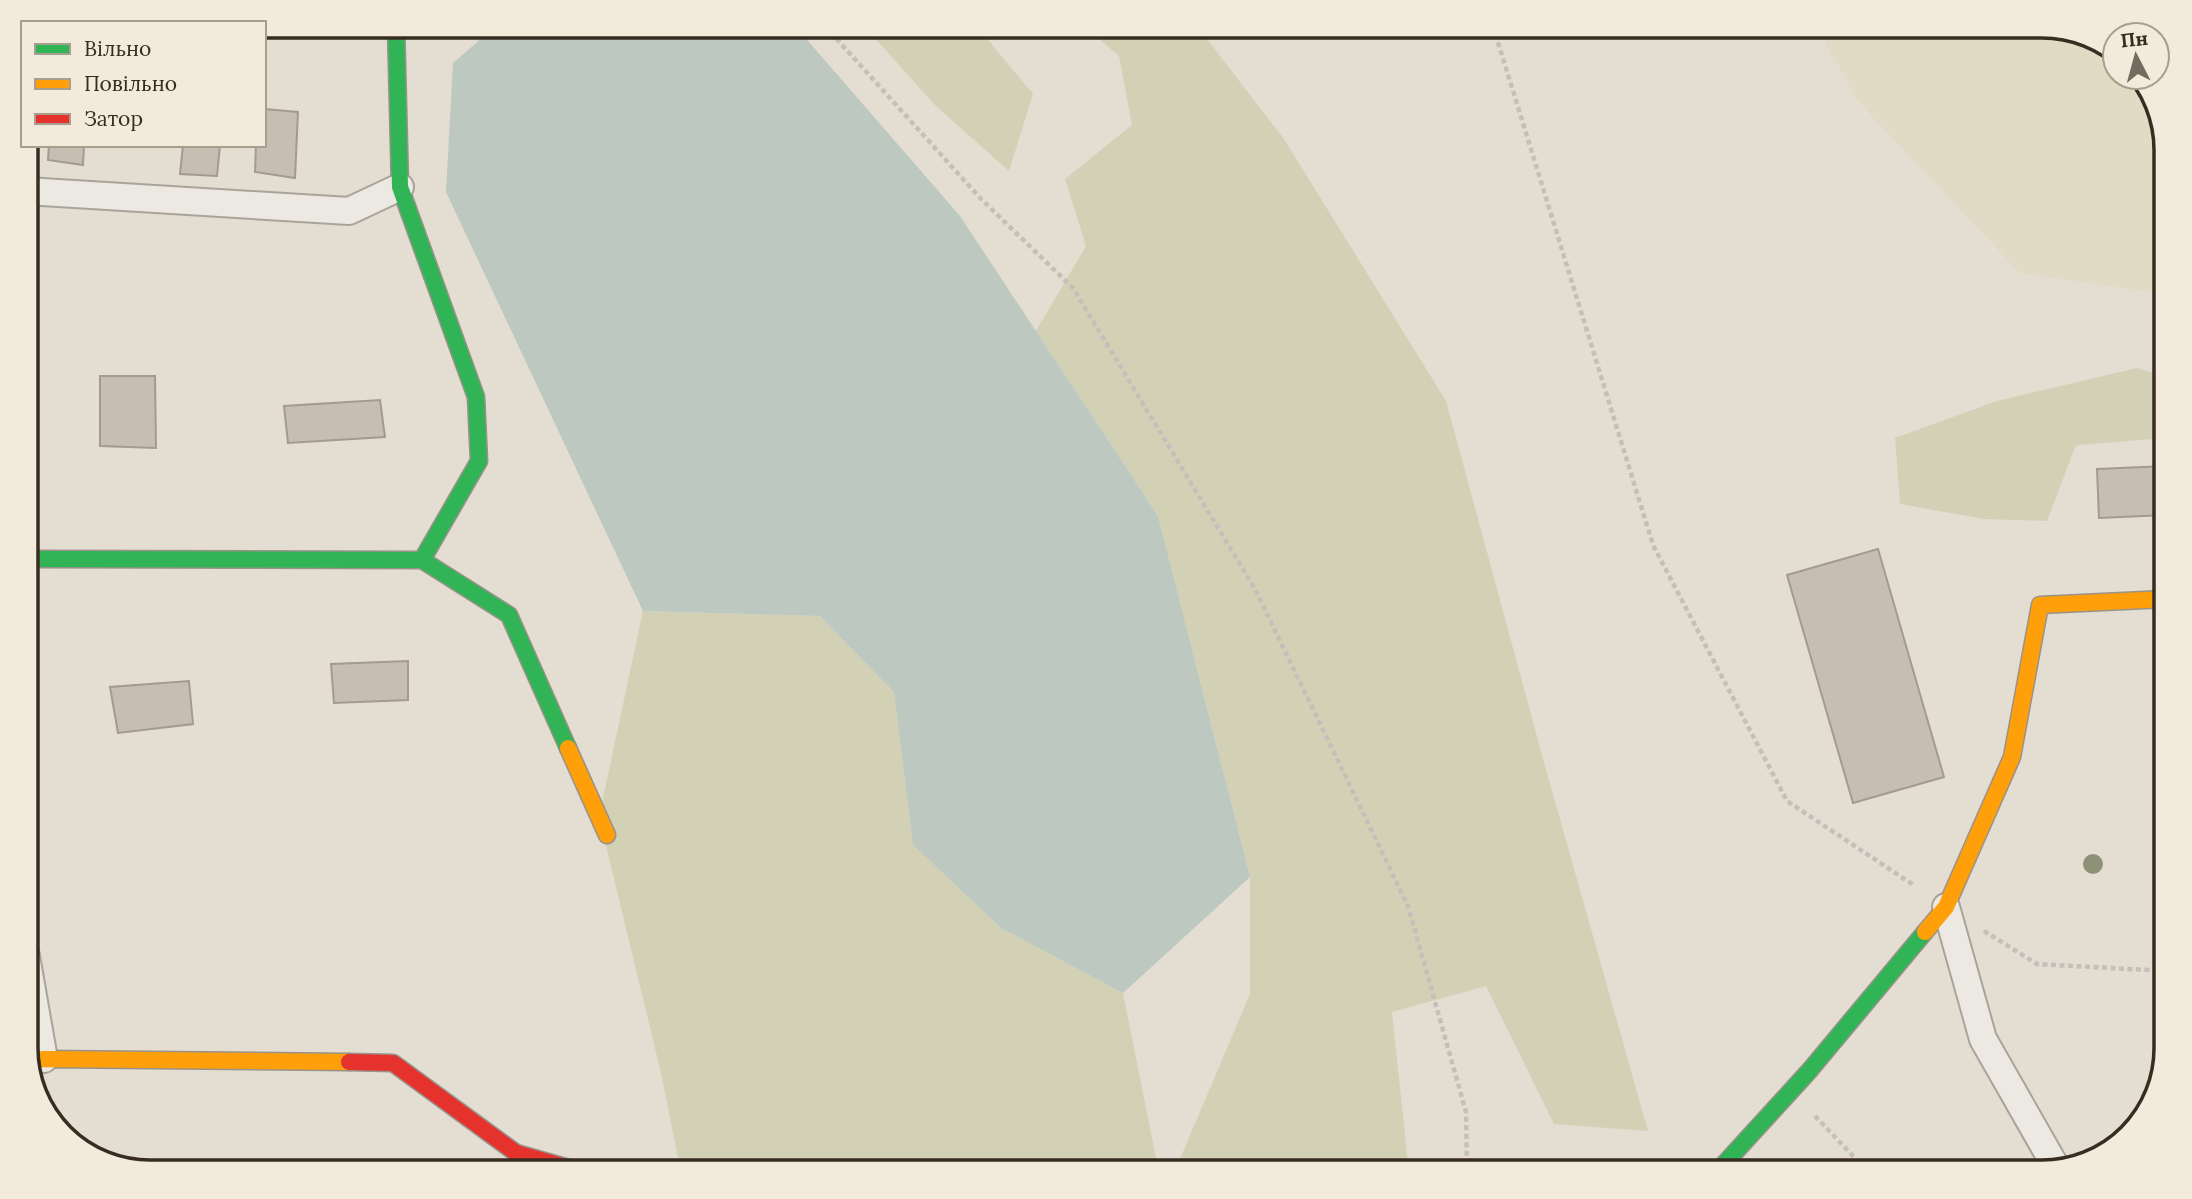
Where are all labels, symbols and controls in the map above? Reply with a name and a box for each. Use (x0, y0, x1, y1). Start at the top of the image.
legend (21, 21, 266, 147)
north arrow (2101, 21, 2171, 91)
text: Пн (2119, 26, 2149, 52)
text: Вільно (84, 35, 151, 62)
text: Повільно (84, 70, 177, 97)
text: Затор (84, 105, 143, 132)

